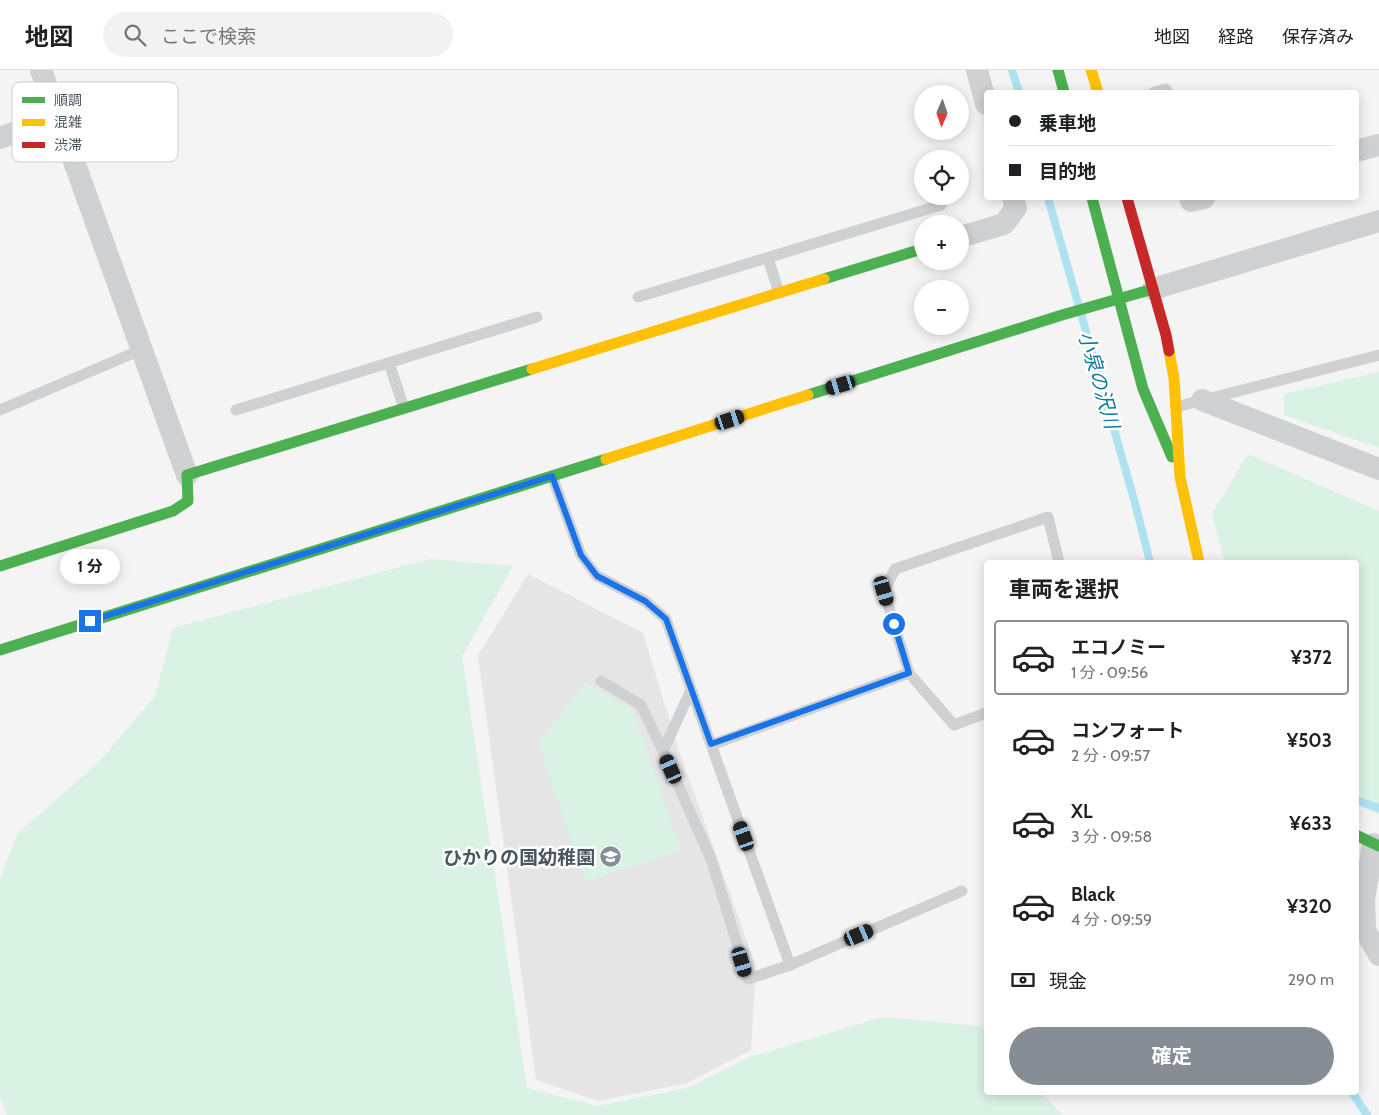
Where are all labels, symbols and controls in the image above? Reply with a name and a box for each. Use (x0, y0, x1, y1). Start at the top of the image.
search box (103, 12, 453, 57)
icon: search (121, 21, 149, 49)
text: 地図 (25, 22, 73, 51)
text: ここで検索 (161, 25, 256, 48)
text: 地図 (1154, 26, 1190, 48)
text: 経路 (1218, 26, 1254, 48)
text: 保存済み (1282, 26, 1354, 48)
legend (12, 82, 178, 162)
north arrow (914, 85, 969, 140)
map controls (914, 85, 969, 335)
text: 順調 (54, 91, 82, 109)
text: 乗車地 (1039, 112, 1096, 135)
text: 混雑 (54, 113, 82, 131)
text: 渋滞 (54, 136, 82, 154)
button: locate (914, 150, 969, 205)
text: 目的地 (1039, 160, 1096, 183)
button: + (914, 215, 969, 270)
button: − (914, 280, 969, 335)
water label: 小泉の沢川 (1074, 329, 1125, 433)
car (824, 373, 857, 397)
car (713, 408, 746, 432)
callout: 1 分 (60, 548, 120, 584)
text: 1 分 (77, 557, 103, 576)
car (872, 574, 895, 608)
text: 車両を選択 (1009, 576, 1119, 603)
route end (79, 610, 101, 632)
route start (883, 613, 905, 635)
icon: car (1011, 635, 1056, 680)
text: エコノミー (1071, 636, 1166, 659)
text: ¥372 (1291, 646, 1332, 669)
text: 1 分 · 09:56 (1071, 663, 1148, 682)
icon: car (1011, 718, 1056, 763)
text: コンフォート (1071, 719, 1184, 742)
text: ¥503 (1287, 729, 1332, 752)
text: 2 分 · 09:57 (1071, 746, 1150, 765)
car (658, 752, 683, 786)
text: XL (1071, 800, 1092, 823)
icon: car (1011, 801, 1056, 846)
text: ¥633 (1289, 812, 1332, 835)
car (731, 819, 756, 853)
text: 3 分 · 09:58 (1071, 827, 1152, 846)
school or university icon: ひかりの国幼稚園 (599, 845, 623, 869)
place label: ひかりの国幼稚園 (443, 846, 595, 869)
text: Black (1071, 883, 1115, 906)
icon: car (1011, 884, 1056, 929)
text: ¥320 (1287, 895, 1332, 918)
text: 4 分 · 09:59 (1071, 910, 1152, 929)
car (842, 922, 875, 948)
car (730, 945, 753, 979)
icon: cash (1009, 966, 1037, 994)
text: 現金 (1049, 970, 1087, 993)
text: 290 m (1288, 970, 1334, 989)
button: 確定 (1009, 1027, 1334, 1085)

